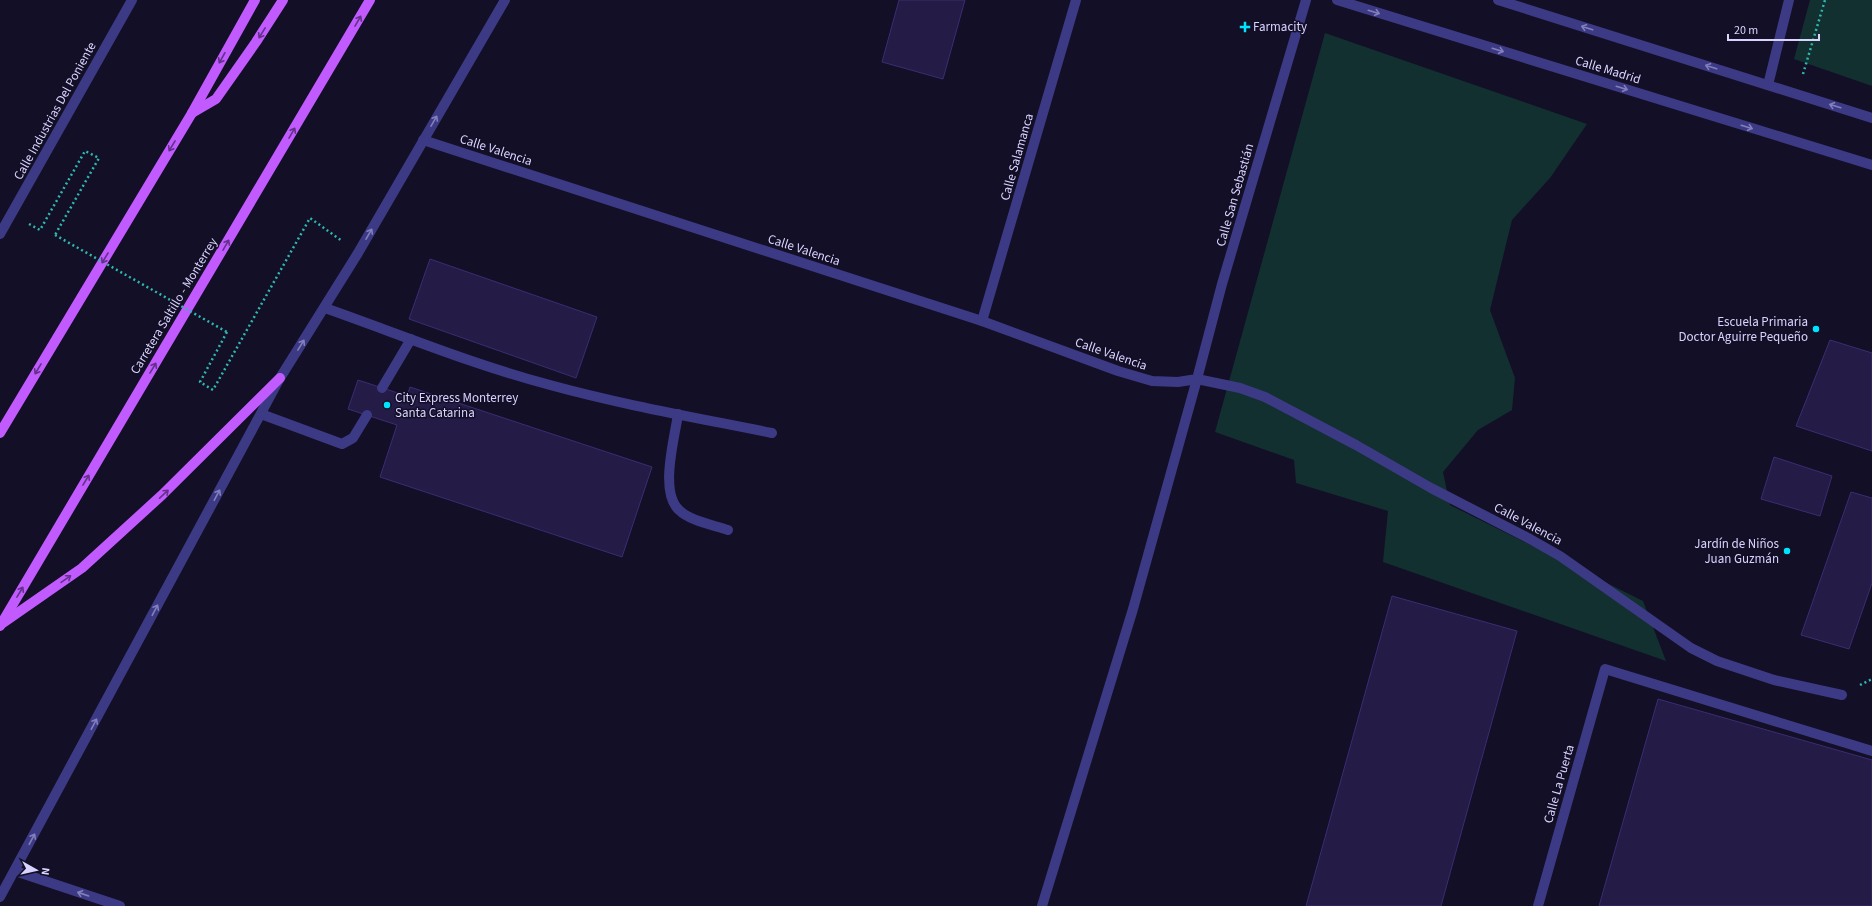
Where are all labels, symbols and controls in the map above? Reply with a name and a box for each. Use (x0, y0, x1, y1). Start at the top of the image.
one-way arrow (1368, 8, 1380, 16)
one-way arrow (354, 15, 362, 27)
scale bar (1728, 16, 1819, 42)
place label: Farmacity (1253, 18, 1307, 36)
marker: Farmacity (1240, 22, 1250, 32)
text: 20 m (1734, 22, 1758, 39)
one-way arrow (1580, 24, 1593, 31)
one-way arrow (257, 27, 265, 39)
street label: Calle Industrias Del Poniente (9, 39, 101, 183)
one-way arrow (1491, 47, 1504, 54)
street label: Calle Madrid (1573, 51, 1643, 89)
one-way arrow (218, 52, 226, 64)
one-way arrow (1704, 63, 1717, 70)
one-way arrow (1616, 85, 1629, 92)
one-way arrow (1828, 102, 1841, 109)
street label: Calle Salamanca (996, 111, 1038, 203)
one-way arrow (431, 115, 439, 127)
one-way arrow (1740, 124, 1753, 131)
one-way arrow (288, 127, 296, 139)
street label: Calle Valencia (457, 130, 535, 170)
one-way arrow (167, 140, 175, 152)
street label: Calle San Sebastián (1212, 141, 1258, 249)
one-way arrow (366, 228, 374, 240)
street label: Calle Valencia (765, 230, 843, 270)
street label: Carretera Saltillo - Monterrey (126, 234, 222, 378)
one-way arrow (222, 239, 230, 251)
one-way arrow (101, 252, 109, 263)
place label: Escuela Primaria Doctor Aguirre Pequeño (1679, 313, 1808, 346)
marker: Escuela Primaria Doctor Aguirre Pequeño (1811, 324, 1821, 334)
street label: Calle Valencia (1073, 333, 1149, 375)
one-way arrow (298, 339, 306, 351)
one-way arrow (34, 363, 42, 375)
one-way arrow (149, 363, 157, 375)
place label: City Express Monterrey Santa Catarina (395, 389, 518, 422)
marker: City Express Monterrey Santa Catarina (382, 400, 392, 410)
one-way arrow (83, 474, 91, 486)
one-way arrow (159, 489, 169, 498)
one-way arrow (213, 489, 221, 501)
street label: Calle Valencia (1491, 498, 1565, 550)
place label: Jardín de Niños Juan Guzmán (1694, 535, 1780, 568)
marker: Jardín de Niños Juan Guzmán (1782, 546, 1792, 556)
one-way arrow (61, 575, 72, 583)
one-way arrow (16, 587, 24, 598)
one-way arrow (152, 604, 160, 616)
one-way arrow (90, 718, 98, 730)
street label: Calle La Puerta (1539, 742, 1579, 826)
one-way arrow (29, 833, 36, 845)
north arrow (16, 850, 56, 890)
text: N (37, 867, 53, 876)
one-way arrow (77, 889, 89, 897)

